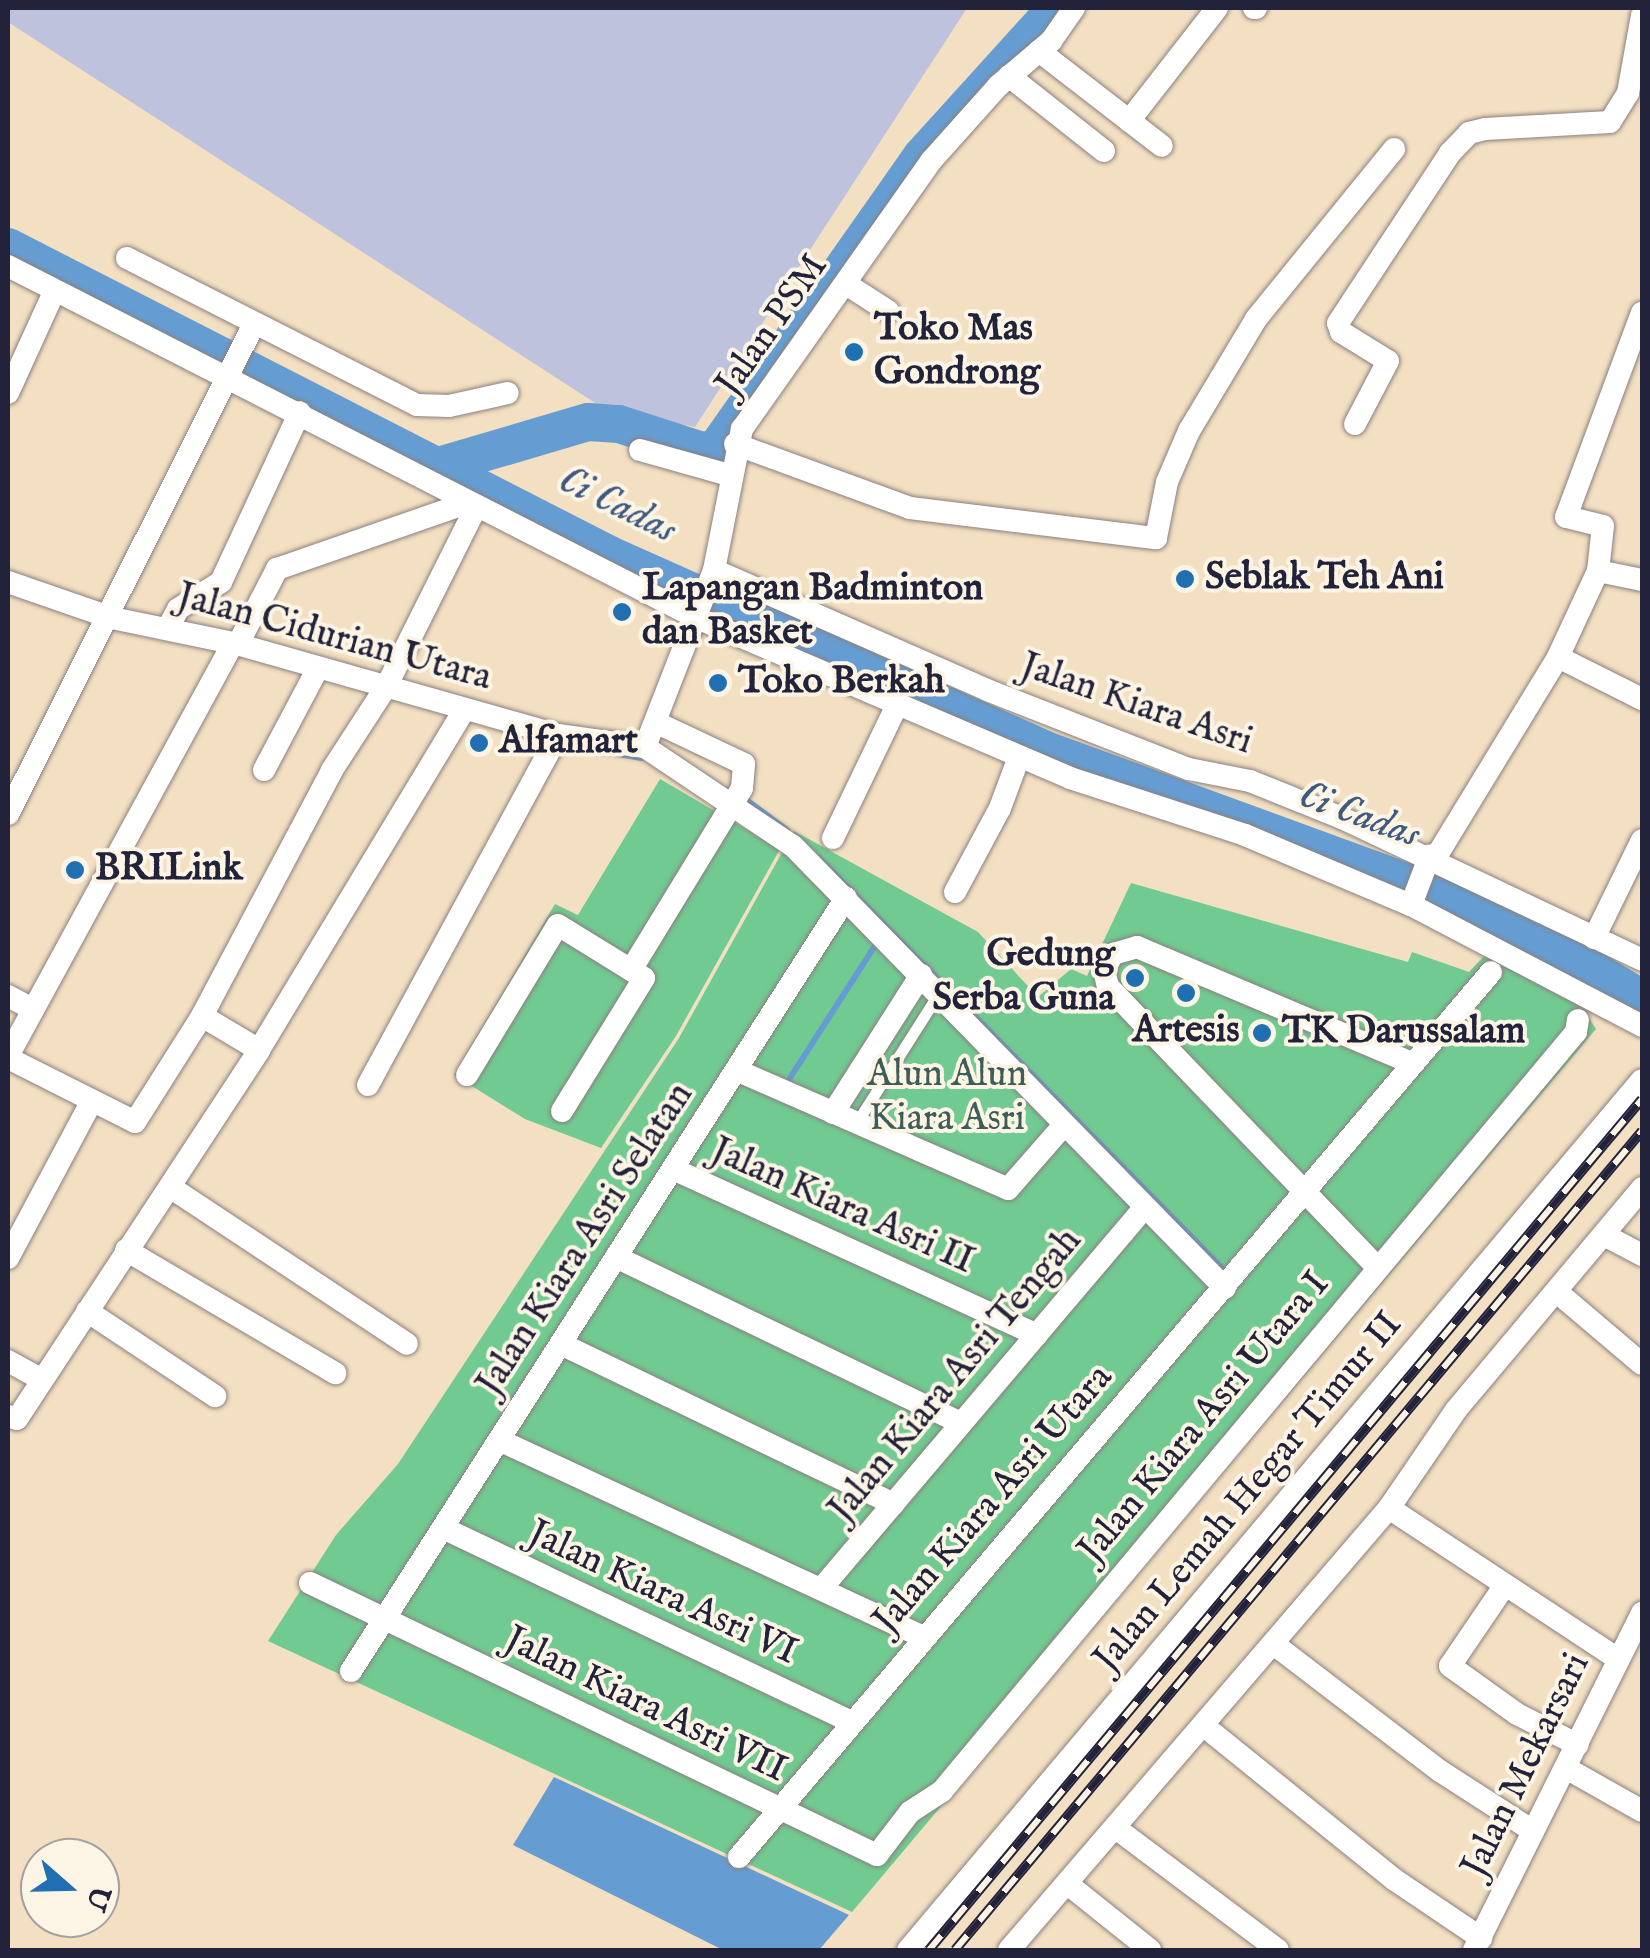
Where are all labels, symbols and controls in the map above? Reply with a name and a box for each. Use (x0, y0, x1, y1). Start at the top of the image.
street label: Jalan PSM (707, 246, 839, 406)
place label: Toko Mas Gondrong (874, 307, 1040, 396)
marker: Toko Mas Gondrong (843, 341, 865, 363)
water label: Ci Cadas (550, 457, 684, 555)
place label: Seblak Teh Ani (1205, 556, 1444, 602)
place label: Lapangan Badminton dan Basket (642, 567, 983, 656)
marker: Seblak Teh Ani (1174, 568, 1196, 590)
street label: Jalan Cidurian Utara (172, 574, 496, 702)
marker: Lapangan Badminton dan Basket (611, 601, 633, 623)
street label: Jalan Kiara Asri (1014, 644, 1258, 766)
place label: Toko Berkah (738, 660, 945, 706)
marker: Toko Berkah (707, 672, 729, 694)
place label: Alfamart (499, 720, 638, 766)
marker: Alfamart (468, 732, 490, 754)
water label: Ci Cadas (1292, 772, 1426, 860)
place label: BRILink (95, 847, 243, 893)
marker: BRILink (64, 859, 86, 881)
place label: Gedung Serba Guna (933, 933, 1115, 1022)
marker: Gedung Serba Guna (1124, 967, 1146, 989)
marker: Artesis (1175, 982, 1197, 1004)
place label: Artesis (1132, 1009, 1240, 1055)
place label: TK Darussalam (1282, 1010, 1525, 1056)
marker: TK Darussalam (1251, 1022, 1273, 1044)
park label: Alun Alun Kiara Asri (867, 1053, 1027, 1142)
street label: Jalan Kiara Asri Selatan (468, 1075, 704, 1405)
street label: Jalan Kiara Asri II (703, 1129, 981, 1285)
street label: Jalan Kiara Asri Tengah (820, 1220, 1092, 1532)
street label: Jalan Kiara Asri Utara I (1070, 1263, 1340, 1573)
street label: Jalan Lemah Hegar Timur II (1085, 1304, 1413, 1682)
street label: Jalan Kiara Asri Utara (865, 1356, 1123, 1644)
street label: Jalan Kiara Asri VI (520, 1512, 804, 1676)
street label: Jalan Kiara Asri VII (497, 1618, 793, 1794)
street label: Jalan Mekarsari (1453, 1646, 1601, 1886)
north arrow (20, 1838, 120, 1938)
text: U (76, 1881, 117, 1915)

